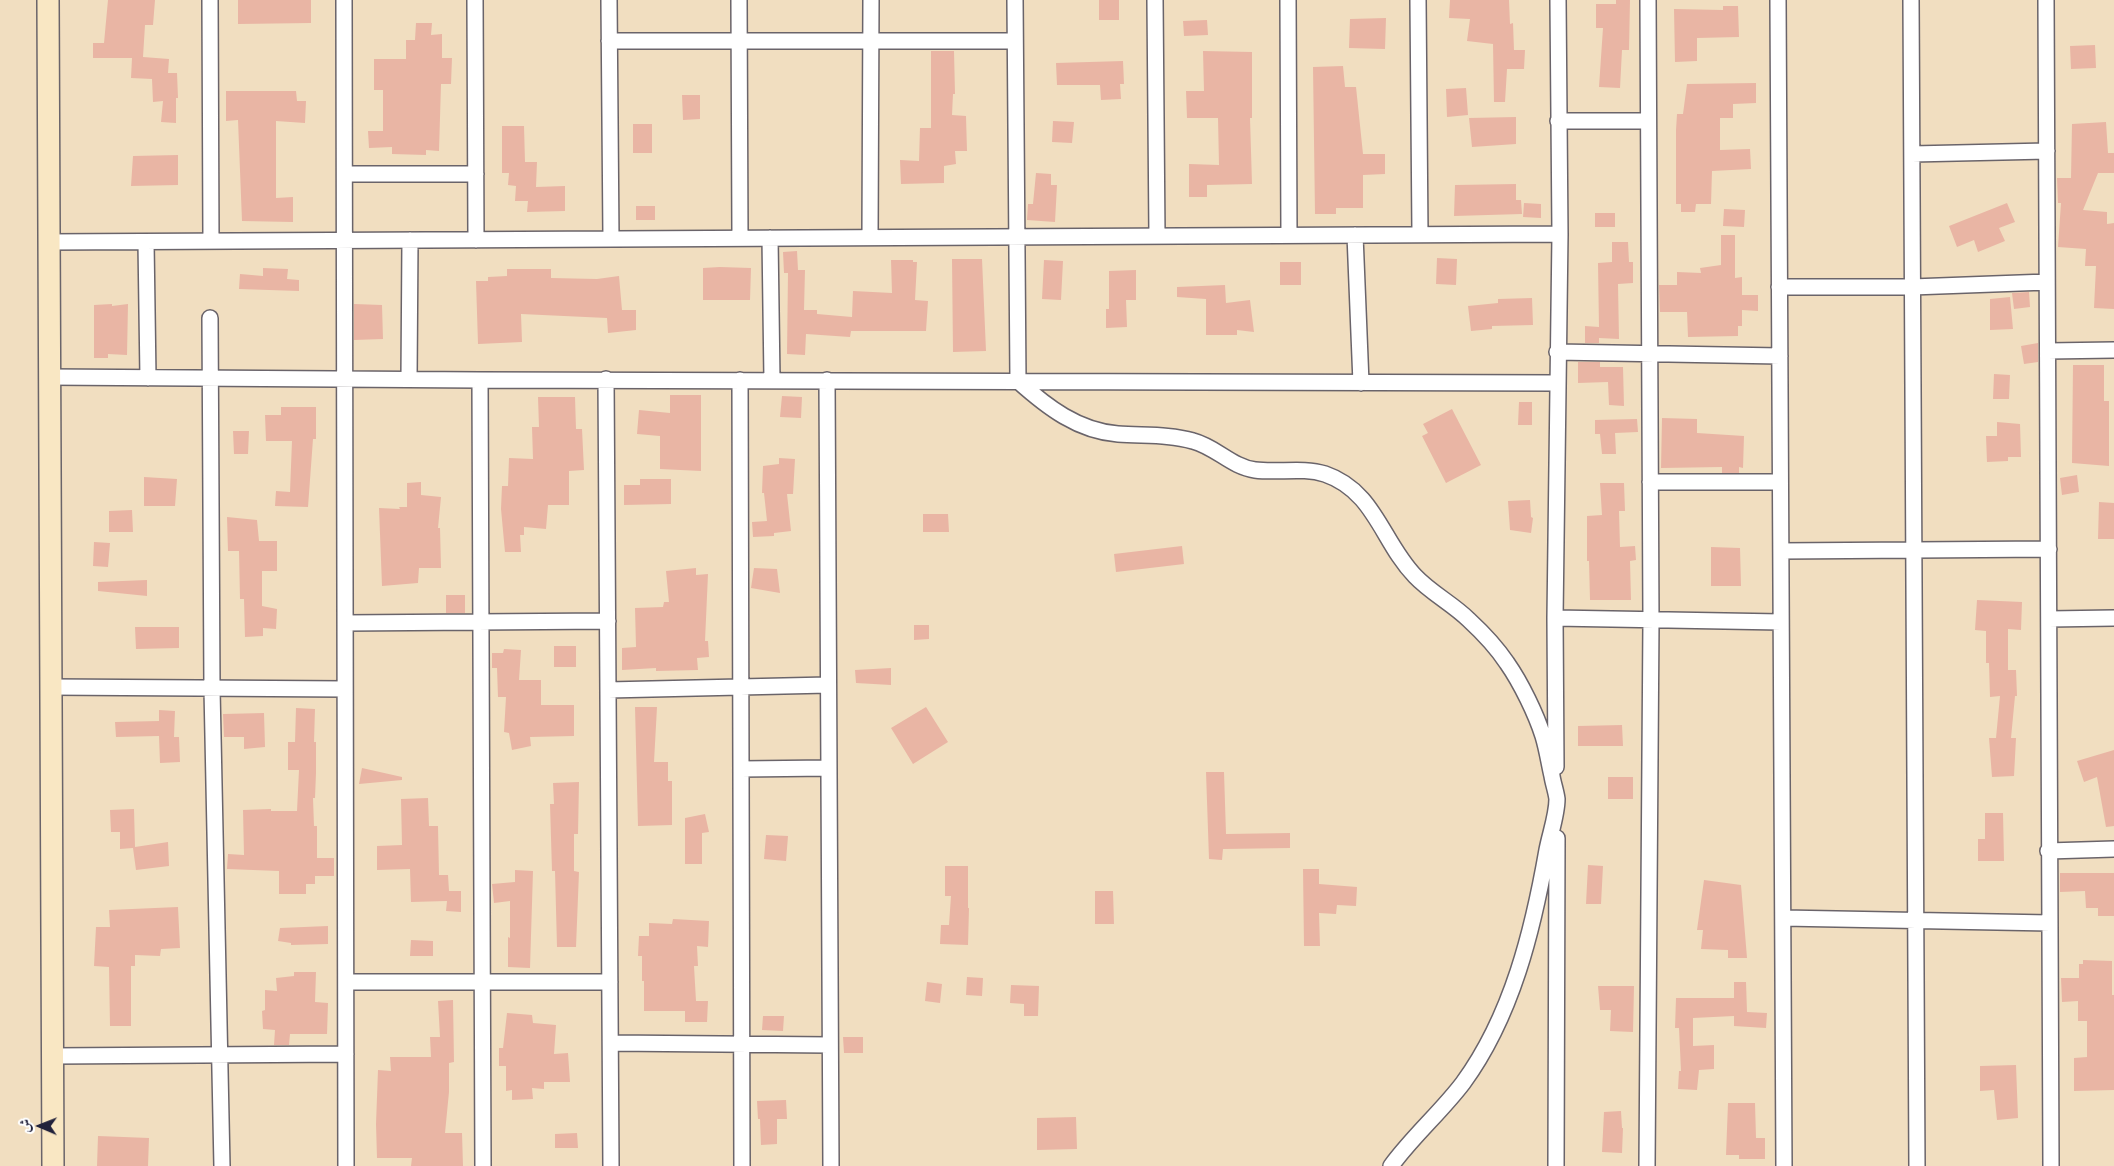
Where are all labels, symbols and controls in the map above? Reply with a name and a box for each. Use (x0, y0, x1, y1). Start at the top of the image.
north arrow (15, 1101, 65, 1151)
text: ش (16, 1119, 34, 1133)

